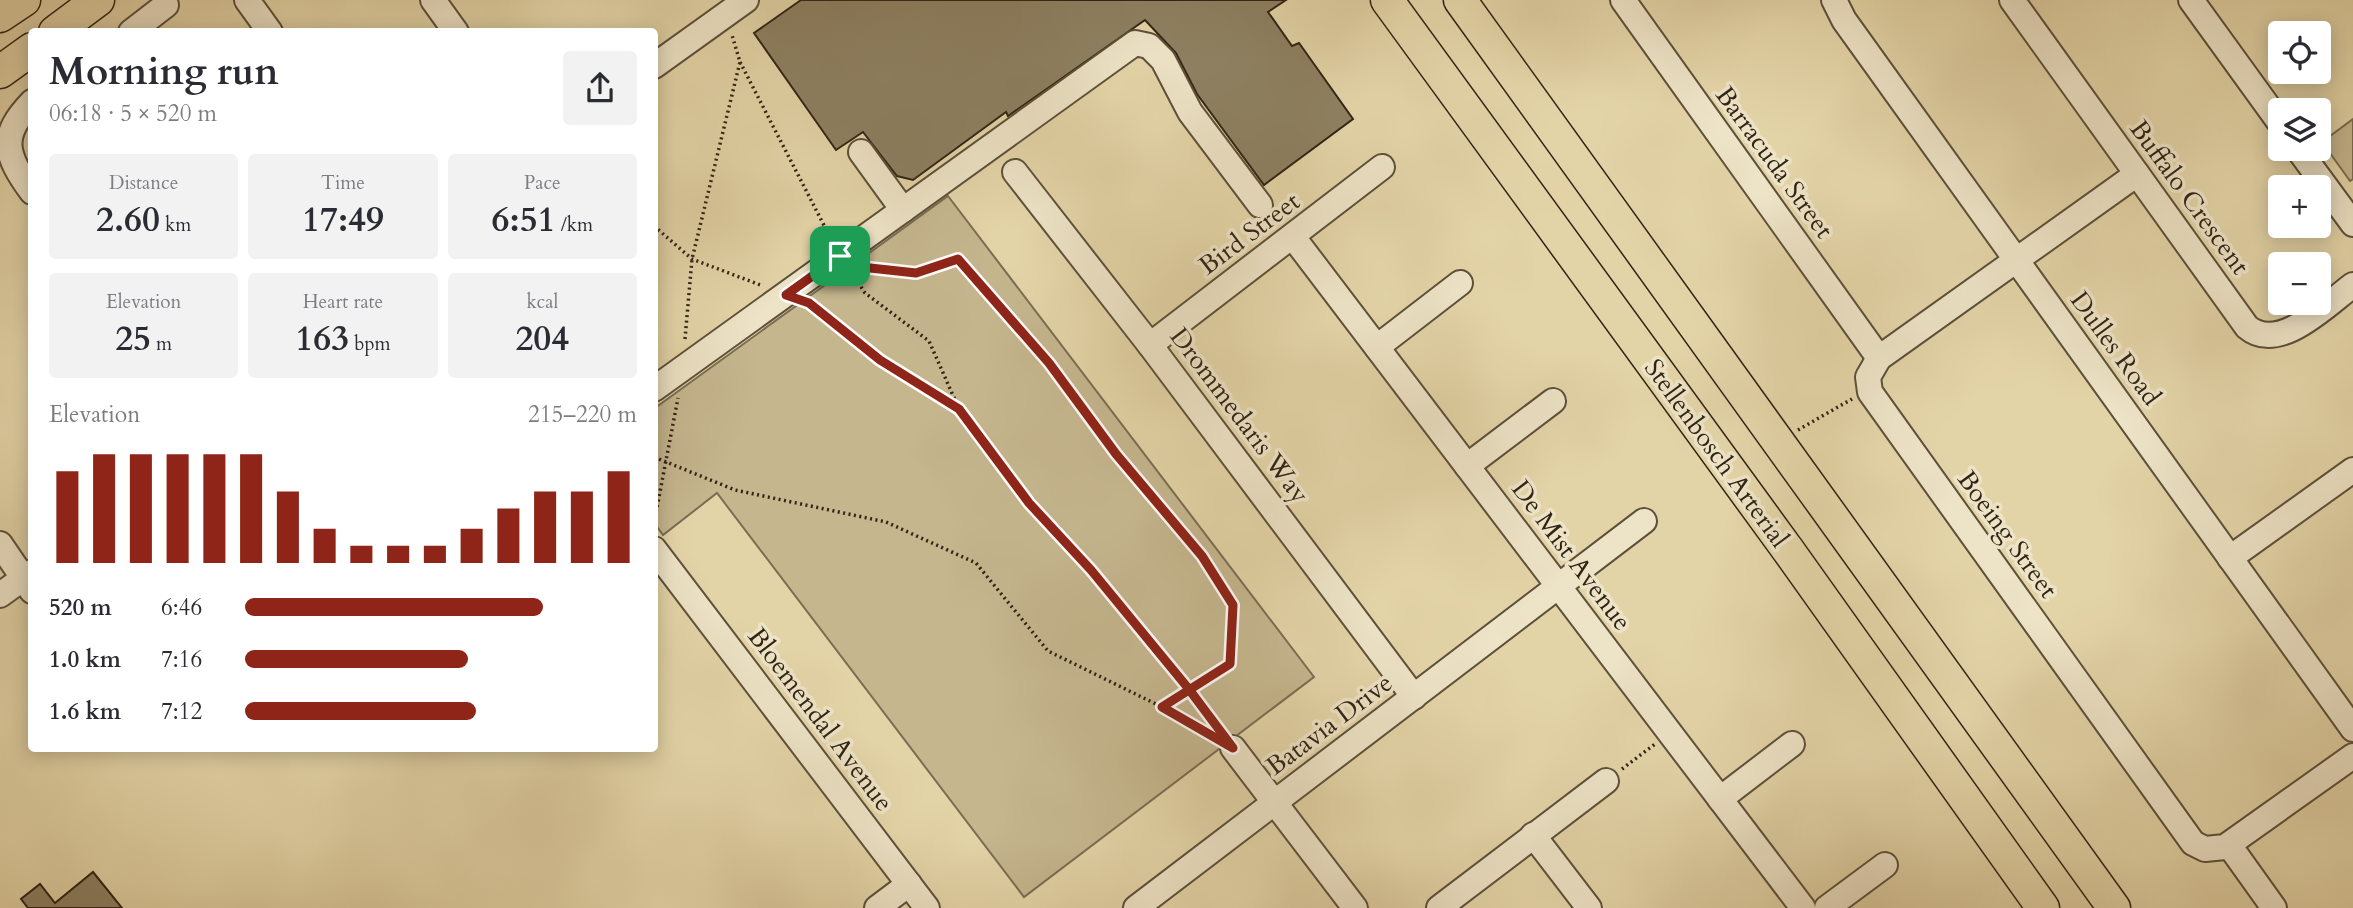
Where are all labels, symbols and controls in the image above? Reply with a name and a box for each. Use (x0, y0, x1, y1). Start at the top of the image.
map controls (2268, 21, 2331, 315)
button: locate (2268, 21, 2331, 84)
text: Morning run (49, 46, 279, 98)
button: share (563, 51, 637, 125)
street label: Barracuda Street (1708, 79, 1842, 245)
text: 06:18 · 5 × 520 m (49, 98, 217, 129)
button: layers (2268, 98, 2331, 161)
street label: Buffalo Crescent (2122, 113, 2258, 282)
text: Distance (109, 170, 178, 196)
text: Time (321, 170, 365, 196)
text: Pace (524, 170, 561, 196)
button: + (2268, 175, 2331, 238)
street label: Bird Street (1192, 184, 1307, 283)
text: 2.60 (96, 196, 160, 244)
text: 17:49 (302, 196, 384, 244)
text: 6:51 (492, 196, 556, 244)
text: km (160, 212, 191, 238)
text: /km (556, 212, 593, 238)
pin (810, 226, 870, 286)
icon: arrive (821, 237, 859, 275)
button: − (2268, 252, 2331, 315)
street label: Dulles Road (2062, 284, 2169, 413)
text: Elevation (106, 289, 181, 315)
text: Heart rate (303, 289, 383, 315)
text: kcal (526, 289, 558, 315)
text: 25 (115, 315, 151, 363)
text: 163 (295, 315, 349, 363)
text: 204 (515, 315, 569, 363)
street label: Drommedaris Way (1162, 320, 1317, 511)
text: m (151, 331, 172, 357)
text: bpm (349, 331, 391, 357)
street label: Stellenbosch Arterial (1636, 352, 1797, 555)
text: Elevation (49, 399, 140, 430)
text: 215–220 m (528, 399, 637, 430)
street label: Boeing Street (1949, 463, 2066, 605)
street label: De Mist Avenue (1503, 473, 1640, 638)
text: 520 m (49, 592, 112, 623)
text: 6:46 (161, 592, 202, 623)
street label: Bloemendal Avenue (740, 620, 901, 818)
text: 1.0 km (49, 644, 121, 675)
text: 7:16 (161, 644, 202, 675)
street label: Batavia Drive (1259, 665, 1400, 783)
text: 1.6 km (49, 696, 121, 727)
text: 7:12 (161, 696, 202, 727)

